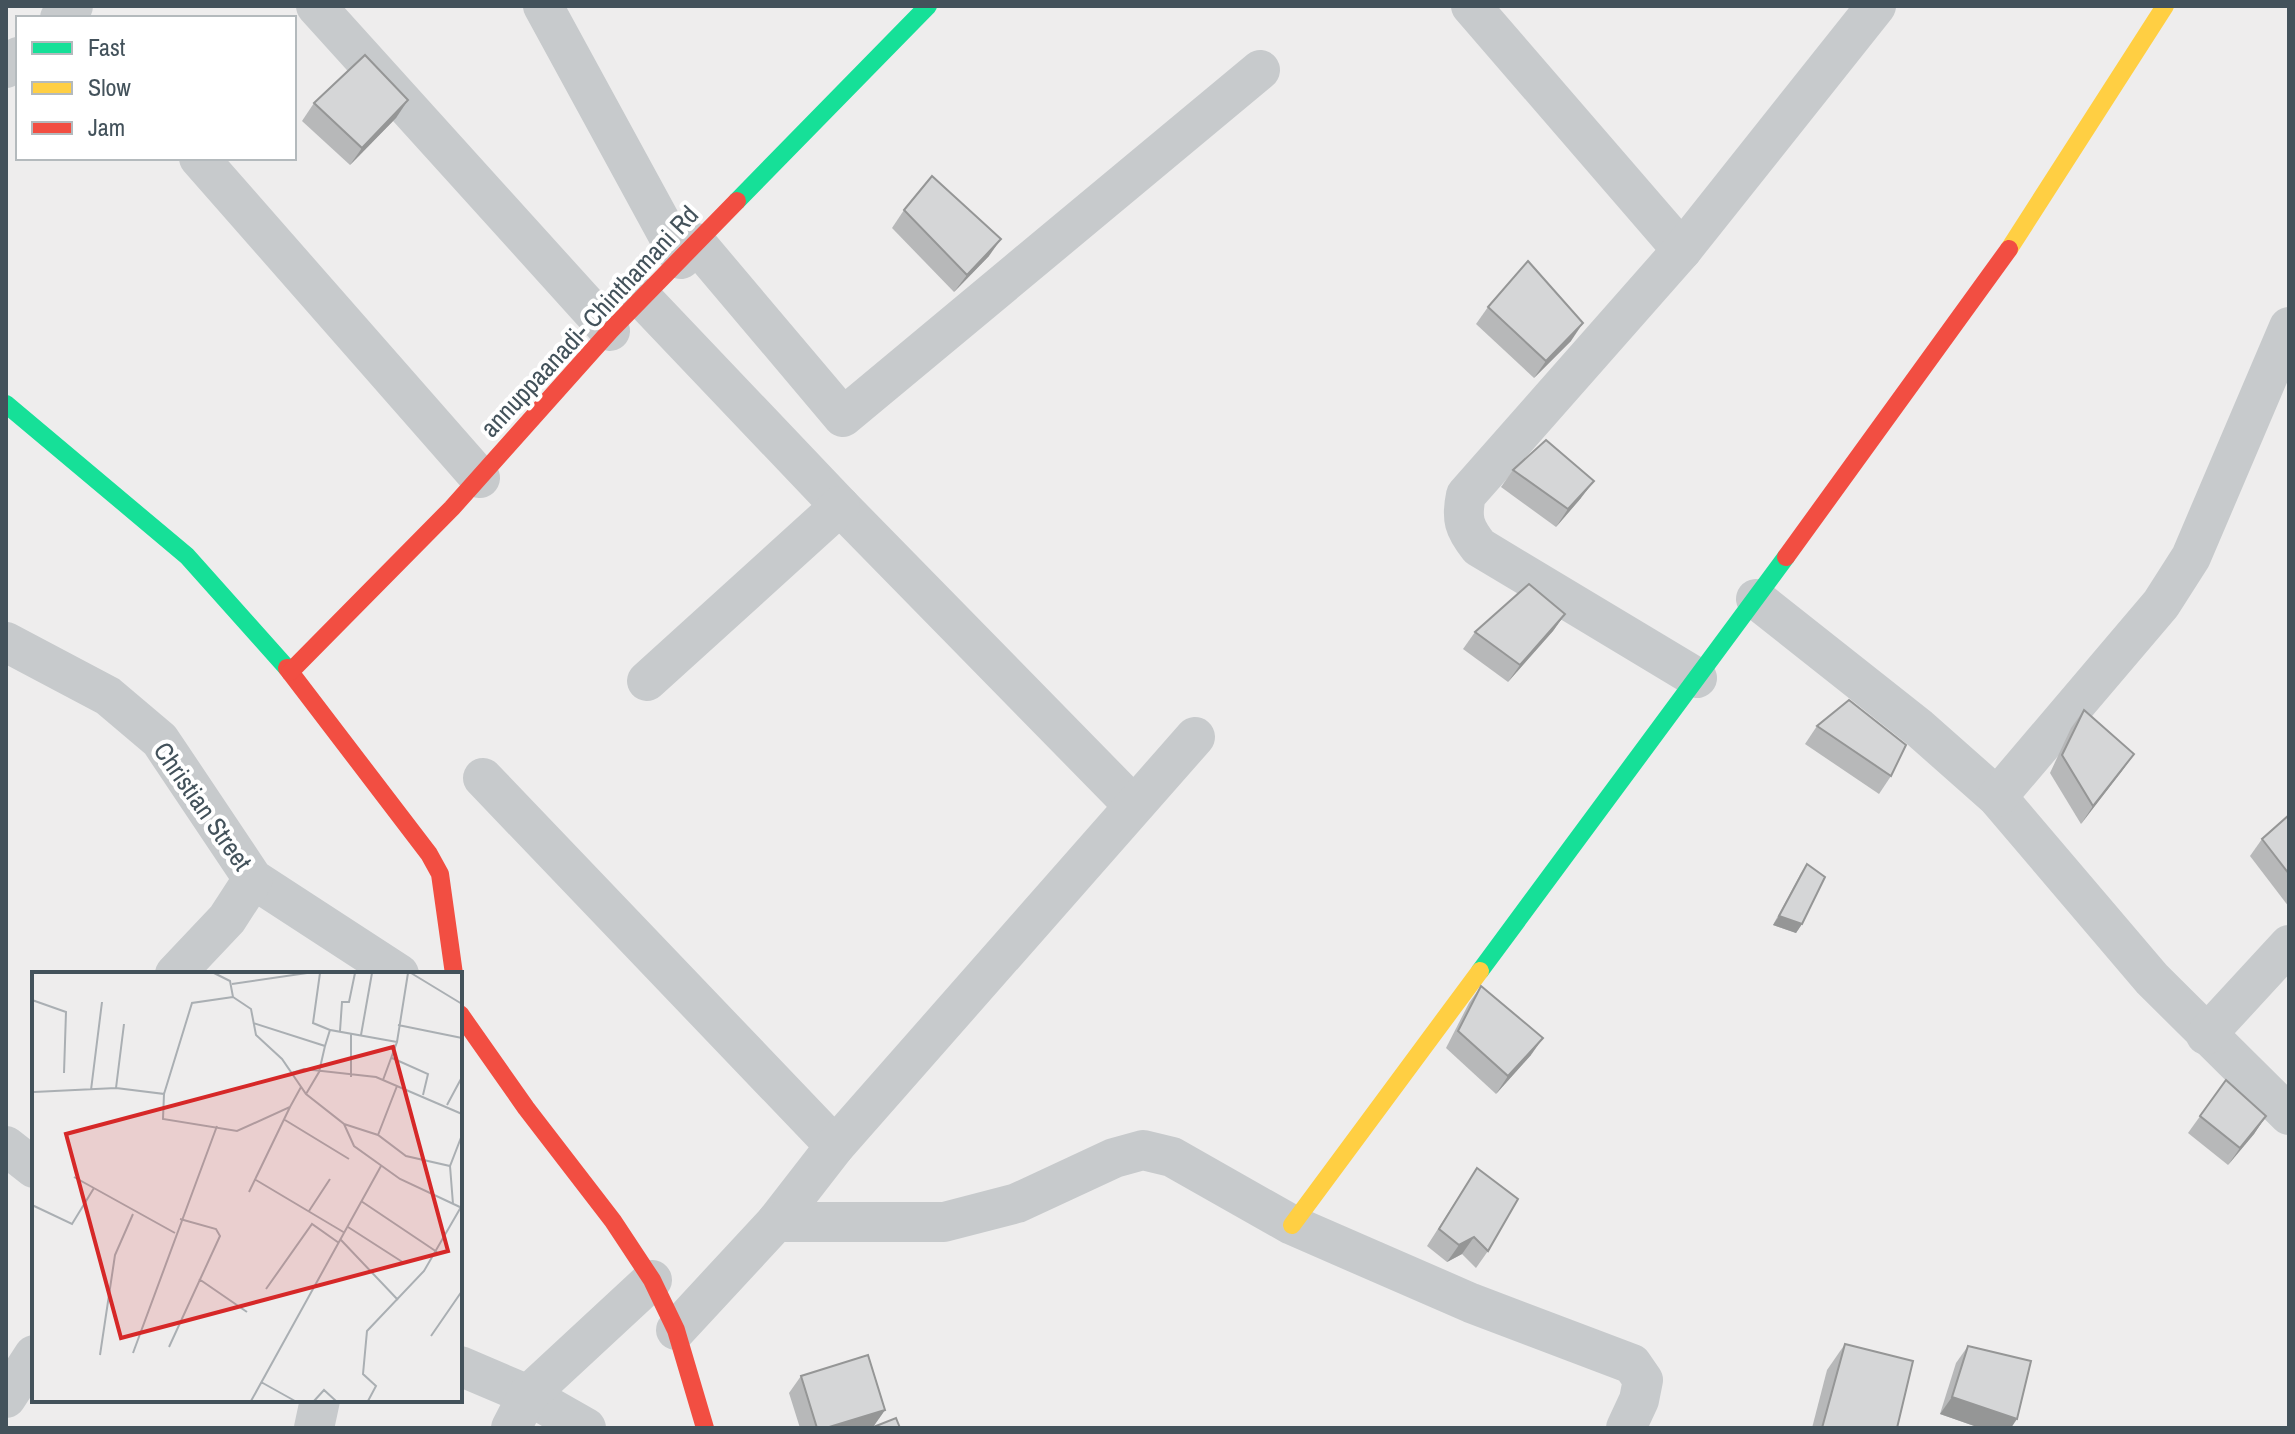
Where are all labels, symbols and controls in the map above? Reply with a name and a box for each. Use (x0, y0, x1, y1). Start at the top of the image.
legend (16, 16, 296, 160)
text: Fast (88, 31, 126, 63)
text: Slow (88, 71, 131, 103)
text: Jam (88, 111, 125, 143)
street label: annuppaanadi- Chinthamani Rd (472, 198, 706, 444)
street label: Christian Street (146, 735, 260, 877)
inset map (32, 972, 462, 1402)

